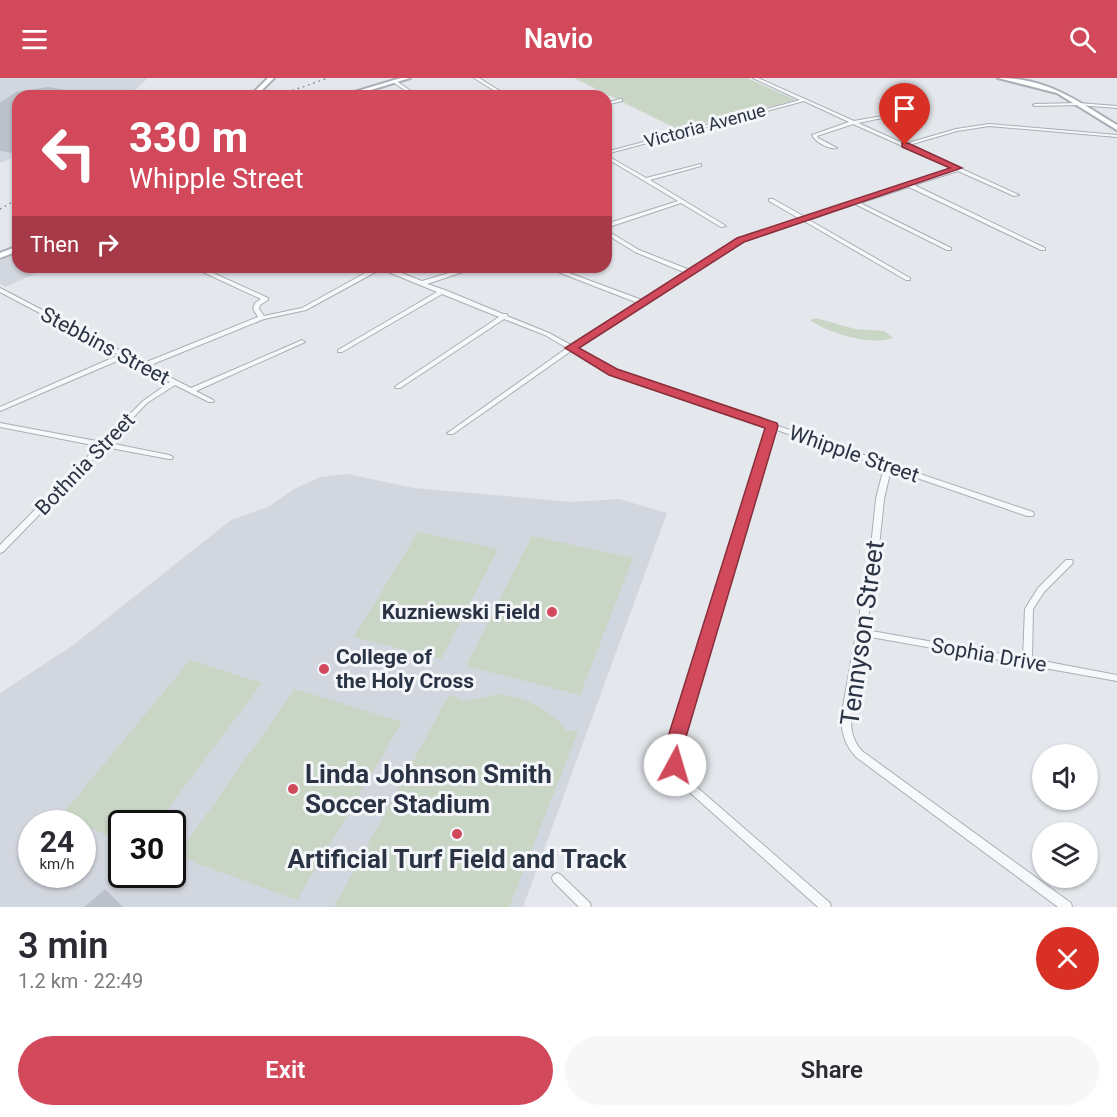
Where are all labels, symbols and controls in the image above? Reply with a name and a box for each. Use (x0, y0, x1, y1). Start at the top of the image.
icon: menu (18, 23, 51, 56)
text: Navio (524, 23, 593, 55)
icon: search (1066, 23, 1099, 56)
pin (879, 83, 930, 145)
icon: arrive (888, 92, 921, 125)
street label: Victoria Avenue (642, 99, 768, 152)
text: 330 m (129, 113, 248, 162)
icon: left (30, 114, 108, 192)
text: Whipple Street (129, 163, 304, 195)
icon: right (91, 228, 124, 261)
text: Then (30, 232, 79, 257)
street label: Stebbins Street (37, 302, 174, 390)
street label: Bothnia Street (30, 408, 140, 520)
street label: Whipple Street (786, 421, 922, 487)
street label: Tennyson Street (834, 538, 890, 728)
place label: Kuzniewski Field (382, 600, 540, 624)
marker: Kuzniewski Field (545, 605, 559, 619)
street label: Sophia Drive (929, 633, 1049, 677)
place label: College of the Holy Cross (336, 645, 474, 693)
marker: College of the Holy Cross (317, 662, 331, 676)
position arrow (643, 733, 707, 797)
map controls (1032, 744, 1098, 888)
button: sound (1032, 744, 1098, 810)
place label: Linda Johnson Smith Soccer Stadium (305, 759, 552, 819)
marker: Linda Johnson Smith Soccer Stadium (286, 782, 300, 796)
speed limit sign: 30 (108, 810, 186, 888)
button: layers (1032, 822, 1098, 888)
text: 24 (40, 824, 74, 859)
marker: Artificial Turf Field and Track (450, 827, 464, 841)
place label: Artificial Turf Field and Track (287, 844, 628, 874)
text: km/h (39, 855, 75, 873)
text: 3 min (18, 925, 108, 967)
button: close (1036, 927, 1099, 990)
text: 1.2 km · 22:49 (18, 969, 143, 993)
button: Exit (18, 1036, 553, 1105)
button: Share (565, 1036, 1099, 1105)

